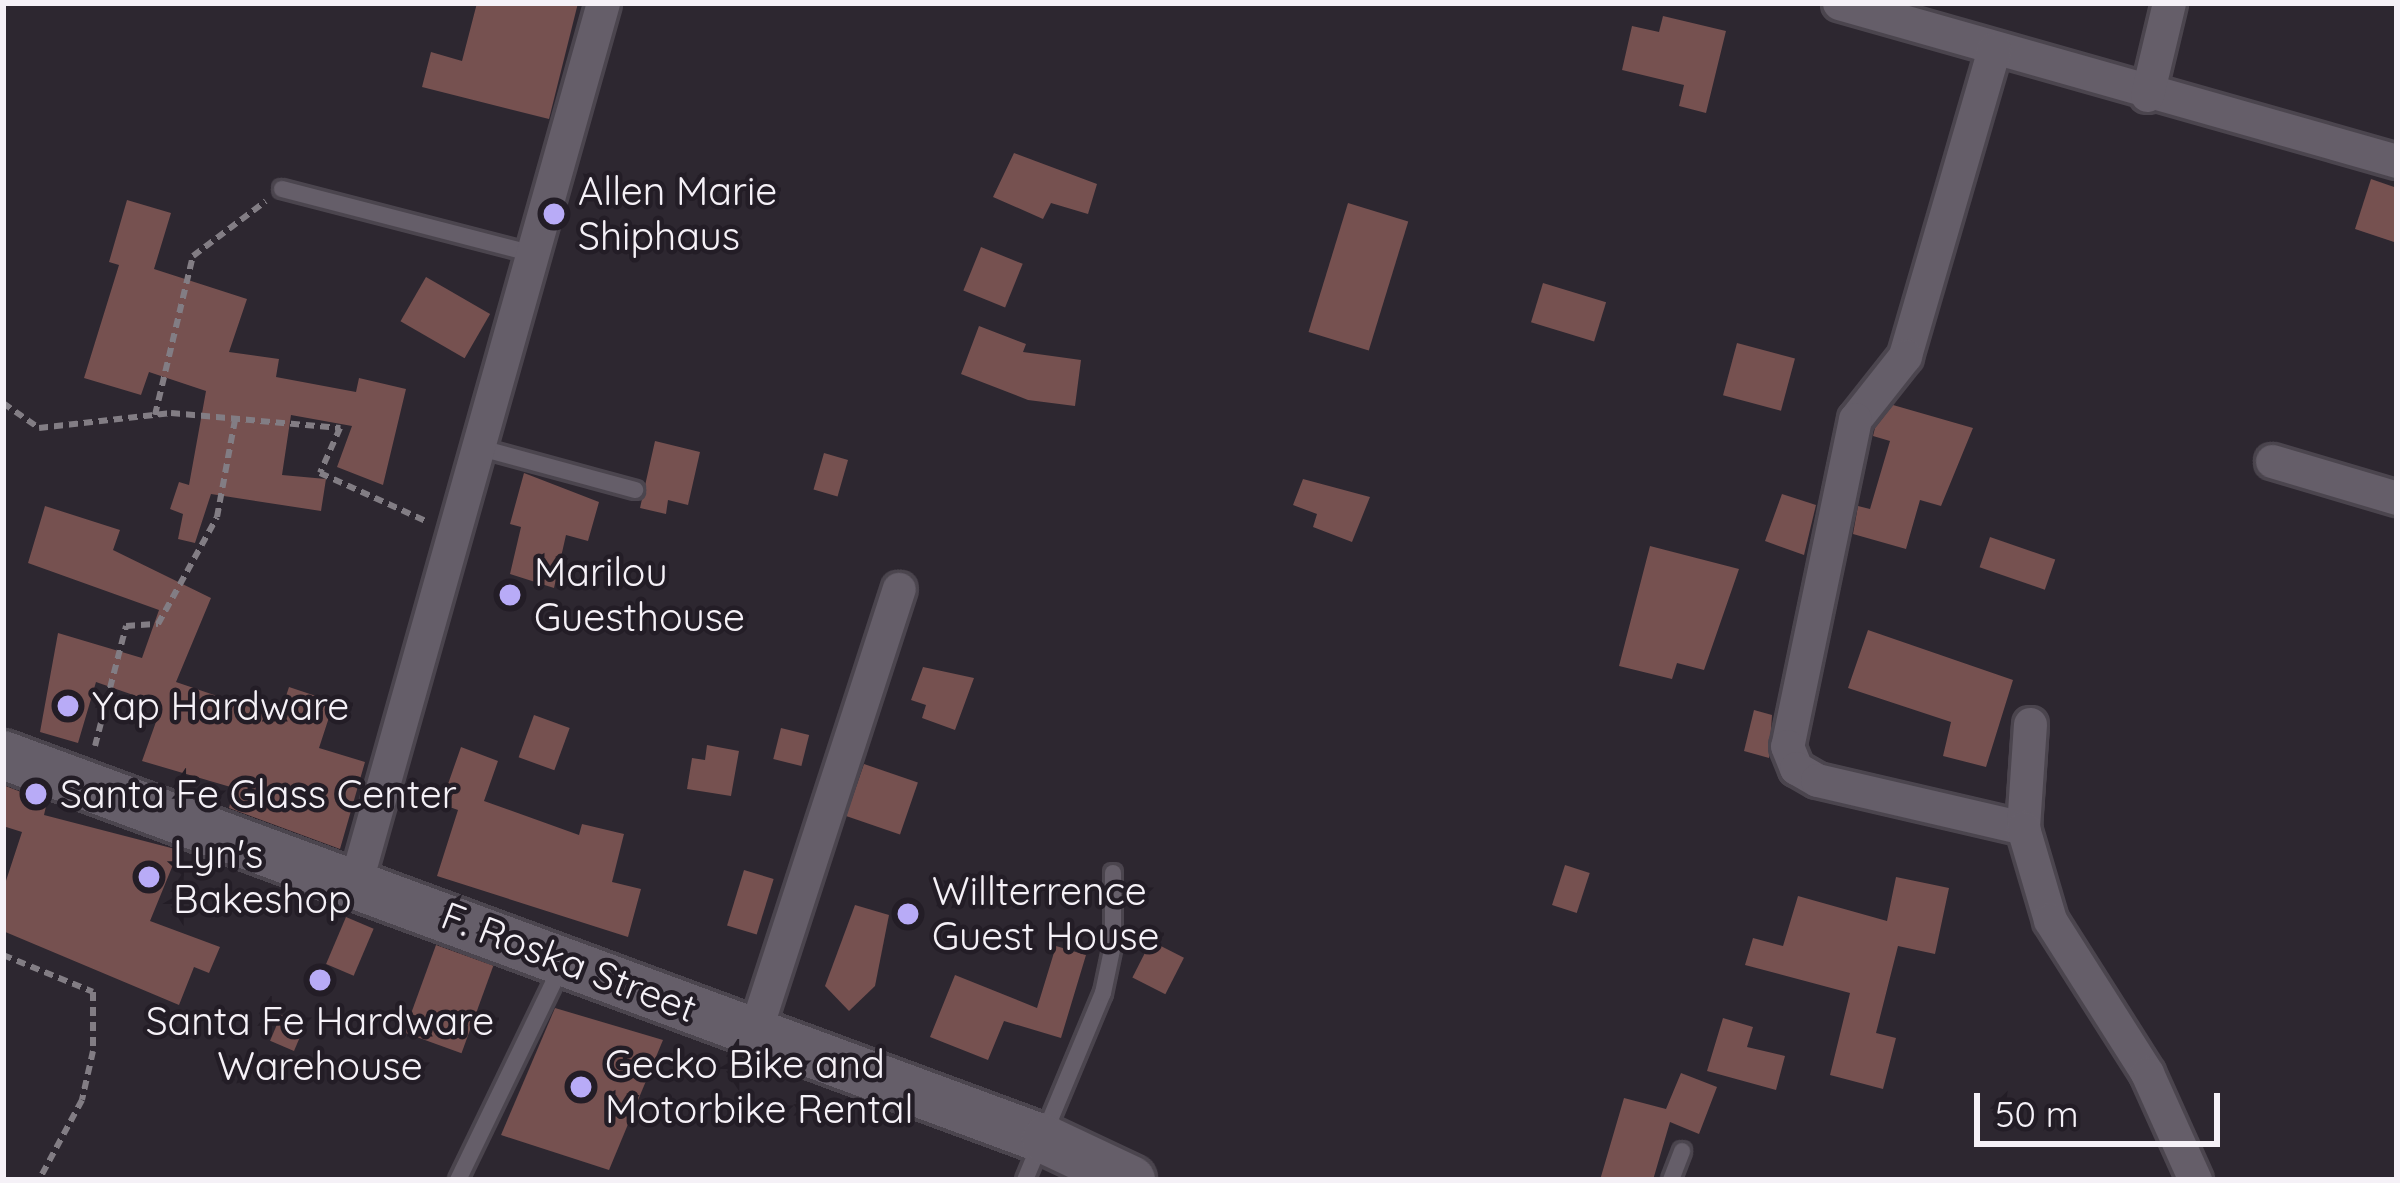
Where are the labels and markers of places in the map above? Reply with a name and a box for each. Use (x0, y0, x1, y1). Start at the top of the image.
place label: Allen Marie Shiphaus (578, 169, 777, 260)
marker: Allen Marie Shiphaus (541, 201, 567, 227)
place label: Marilou Guesthouse (534, 550, 745, 641)
marker: Marilou Guesthouse (497, 582, 523, 608)
place label: Yap Hardware (92, 683, 349, 729)
marker: Yap Hardware (55, 693, 81, 719)
place label: Santa Fe Glass Center (60, 771, 457, 817)
marker: Santa Fe Glass Center (23, 781, 49, 807)
place label: Lyn's Bakeshop (173, 832, 352, 923)
marker: Lyn's Bakeshop (136, 864, 162, 890)
place label: Willterrence Guest House (932, 869, 1160, 960)
marker: Willterrence Guest House (895, 901, 921, 927)
marker: Santa Fe Hardware Warehouse (307, 967, 333, 993)
place label: Santa Fe Hardware Warehouse (146, 999, 494, 1090)
place label: Gecko Bike and Motorbike Rental (605, 1042, 913, 1133)
marker: Gecko Bike and Motorbike Rental (568, 1074, 594, 1100)

